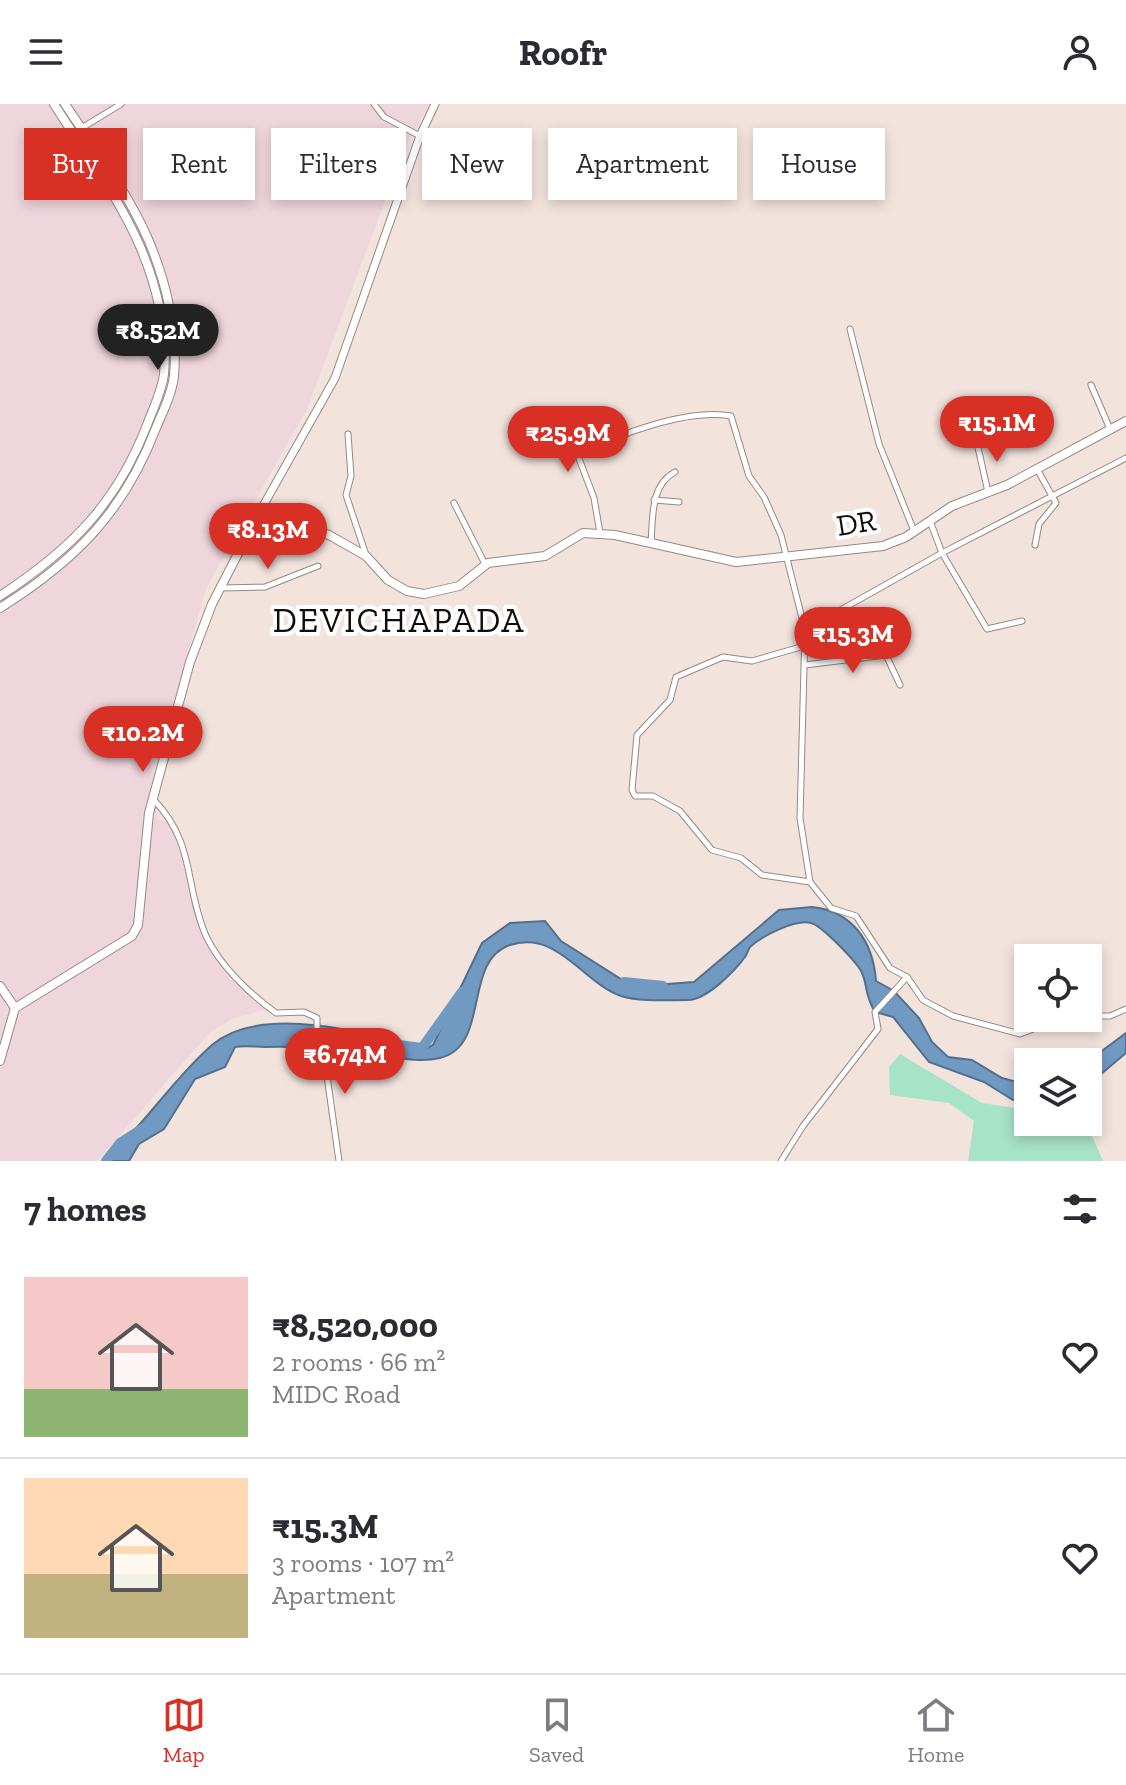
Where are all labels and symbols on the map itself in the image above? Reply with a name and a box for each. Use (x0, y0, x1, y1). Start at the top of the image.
pin: ₹8.52M (93, 304, 223, 372)
pin: ₹15.1M (932, 396, 1062, 464)
pin: ₹25.9M (503, 406, 633, 474)
street label: DR (834, 502, 879, 544)
pin: ₹8.13M (203, 503, 333, 571)
district label: DEVICHAPADA (273, 600, 525, 641)
pin: ₹15.3M (788, 607, 918, 675)
pin: ₹10.2M (78, 706, 208, 774)
pin: ₹6.74M (280, 1028, 410, 1096)

